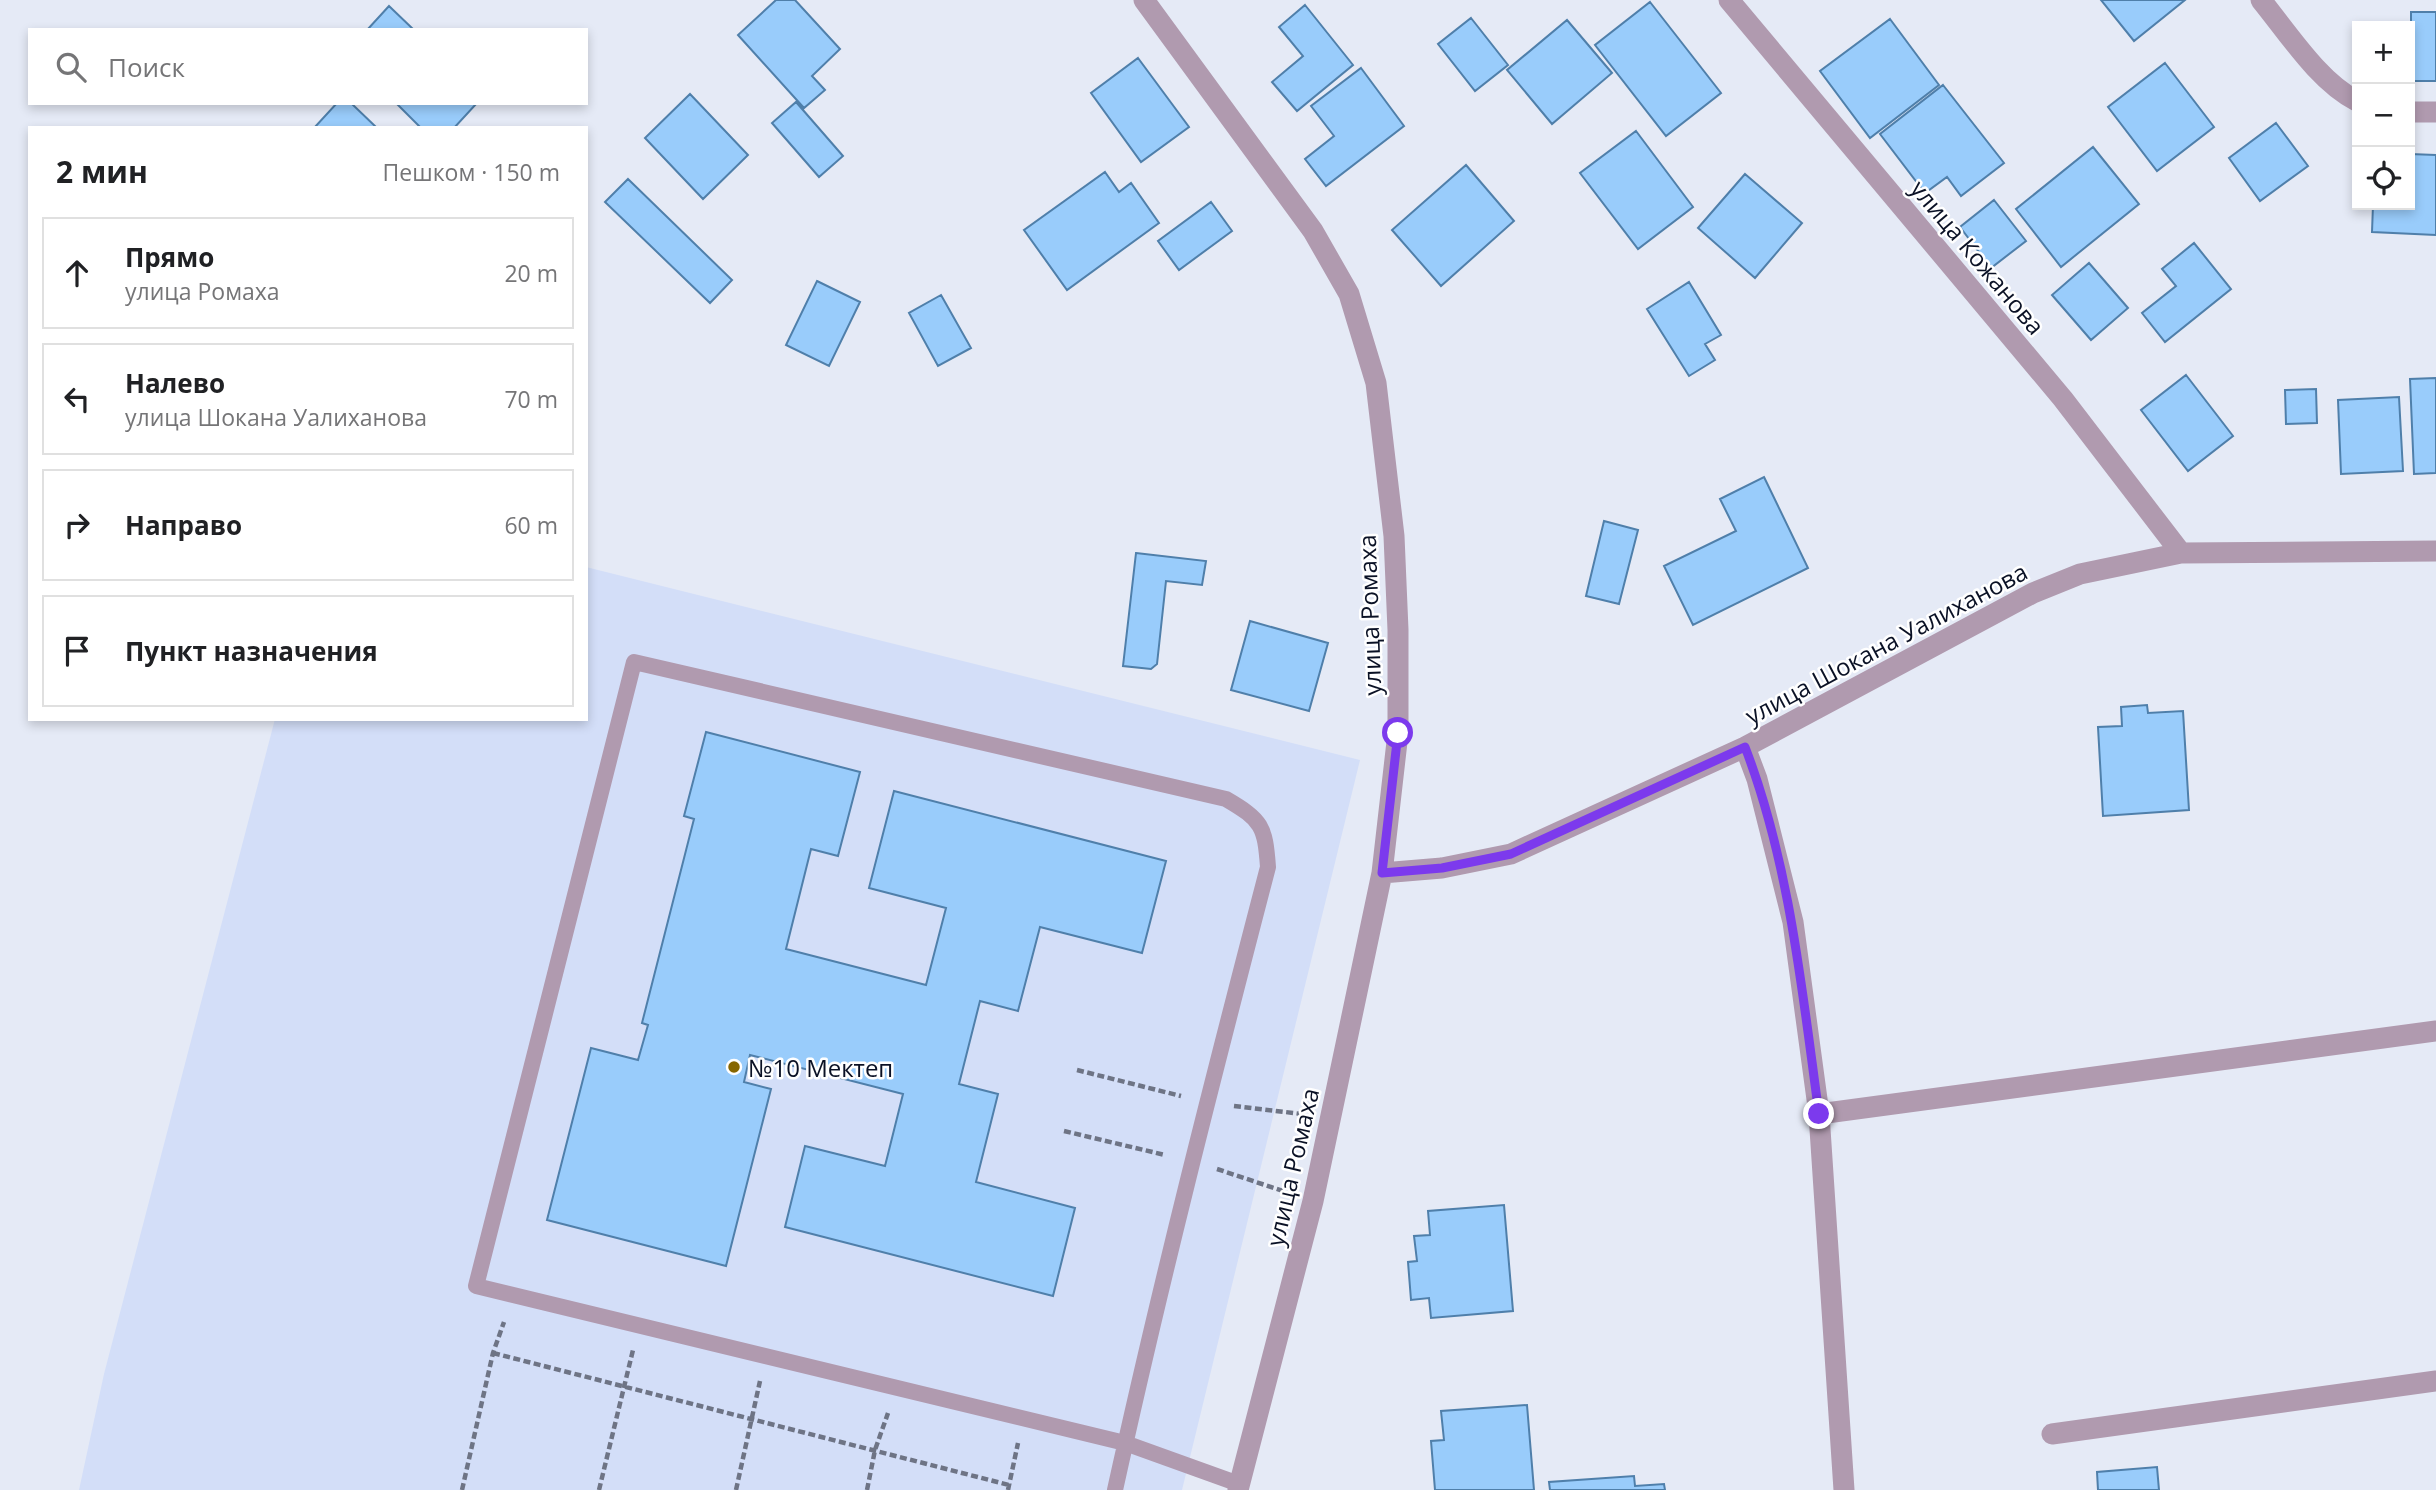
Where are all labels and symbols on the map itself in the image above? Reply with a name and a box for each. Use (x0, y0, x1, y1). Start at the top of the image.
street label: улица Кожанова (1904, 173, 2052, 341)
street label: улица Ромаха (1350, 534, 1388, 696)
street label: улица Шокана Уалиханова (1739, 554, 2033, 732)
route start (1382, 717, 1413, 748)
place label: №10 Мектеп (748, 1051, 893, 1084)
marker: №10 Мектеп (726, 1059, 742, 1075)
street label: улица Ромаха (1258, 1085, 1326, 1249)
route end (1803, 1098, 1834, 1129)

